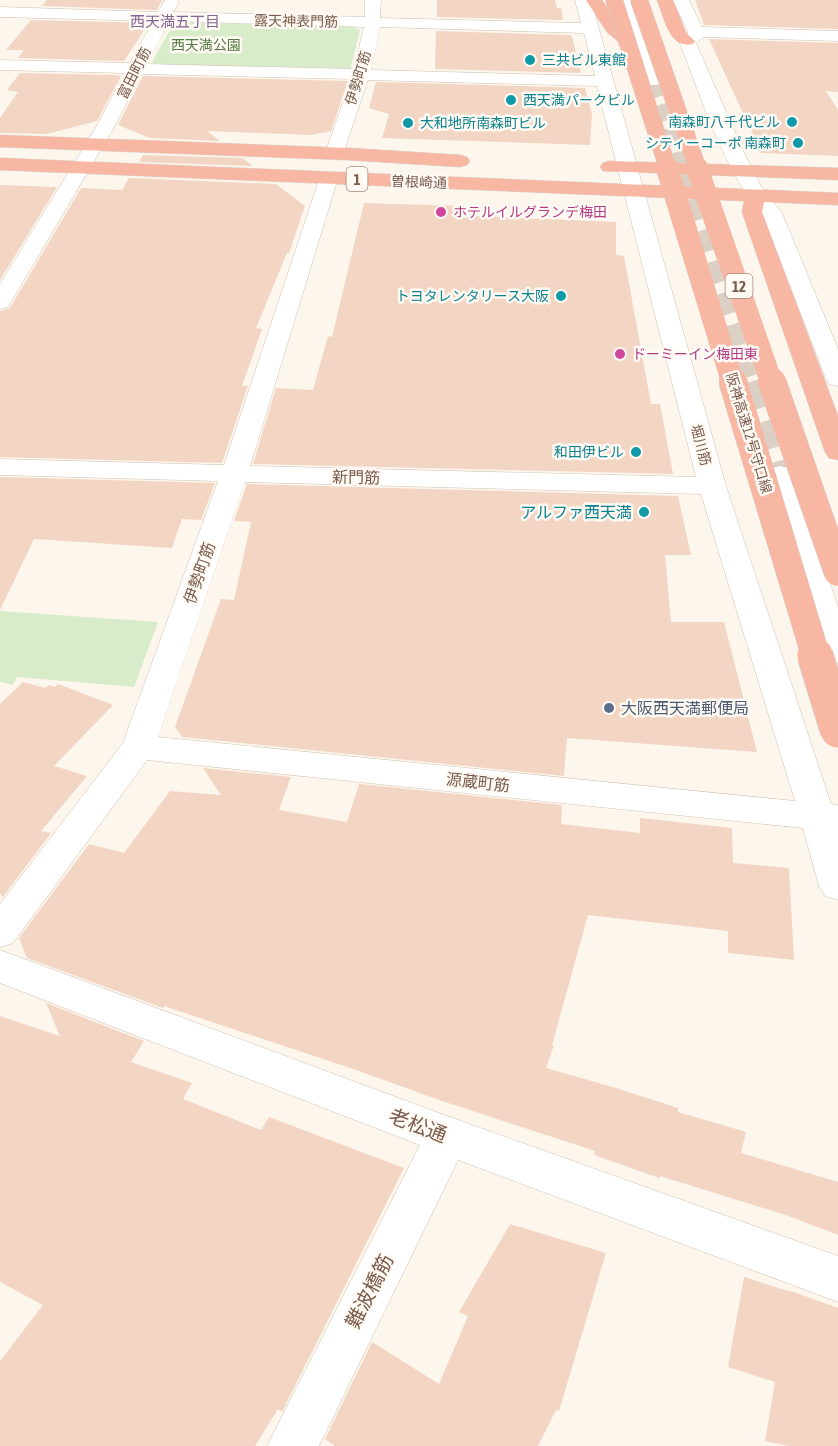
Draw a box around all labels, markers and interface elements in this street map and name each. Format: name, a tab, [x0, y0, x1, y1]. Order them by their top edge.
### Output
street label: 露天神表門筋	[254, 12, 338, 30]
district label: 西天満五丁目	[130, 13, 220, 30]
park label: 西天満公園	[171, 37, 241, 53]
street label: 富田町筋	[114, 44, 154, 102]
street label: 伊勢町筋	[342, 49, 374, 107]
place label: 三共ビル東館	[542, 52, 626, 68]
marker: 三共ビル東館	[523, 53, 537, 67]
place label: 西天満パークビル	[523, 92, 635, 108]
marker: 西天満パークビル	[504, 93, 518, 107]
place label: 南森町八千代ビル	[668, 114, 780, 130]
place label: 大和地所南森町ビル	[420, 115, 546, 131]
marker: 南森町八千代ビル	[785, 115, 799, 129]
marker: 大和地所南森町ビル	[401, 116, 415, 130]
place label: シティーコーポ 南森町	[645, 135, 786, 151]
marker: シティーコーポ 南森町	[791, 136, 805, 150]
road number: 1	[346, 167, 368, 191]
street label: 曽根崎通	[391, 173, 447, 191]
place label: ホテルイルグランデ梅田	[453, 204, 607, 220]
marker: ホテルイルグランデ梅田	[434, 205, 448, 219]
road number: 12	[726, 274, 752, 298]
place label: トヨタレンタリース大阪	[396, 288, 549, 304]
marker: トヨタレンタリース大阪	[554, 289, 568, 303]
place label: ドーミーイン梅田東	[632, 346, 758, 362]
marker: ドーミーイン梅田東	[613, 347, 627, 361]
street label: 阪神高速12号守口線	[723, 371, 775, 495]
street label: 堀川筋	[688, 423, 714, 467]
place label: 和田伊ビル	[554, 444, 624, 460]
marker: 和田伊ビル	[629, 445, 643, 459]
street label: 新門筋	[332, 468, 380, 486]
place label: アルファ西天満	[520, 503, 632, 521]
marker: アルファ西天満	[637, 505, 651, 519]
street label: 伊勢町筋	[180, 540, 218, 606]
place label: 大阪西天満郵便局	[621, 699, 749, 717]
marker: 大阪西天満郵便局	[602, 701, 616, 715]
street label: 源蔵町筋	[445, 770, 511, 794]
street label: 老松通	[386, 1104, 450, 1146]
street label: 難波橋筋	[341, 1250, 397, 1332]

